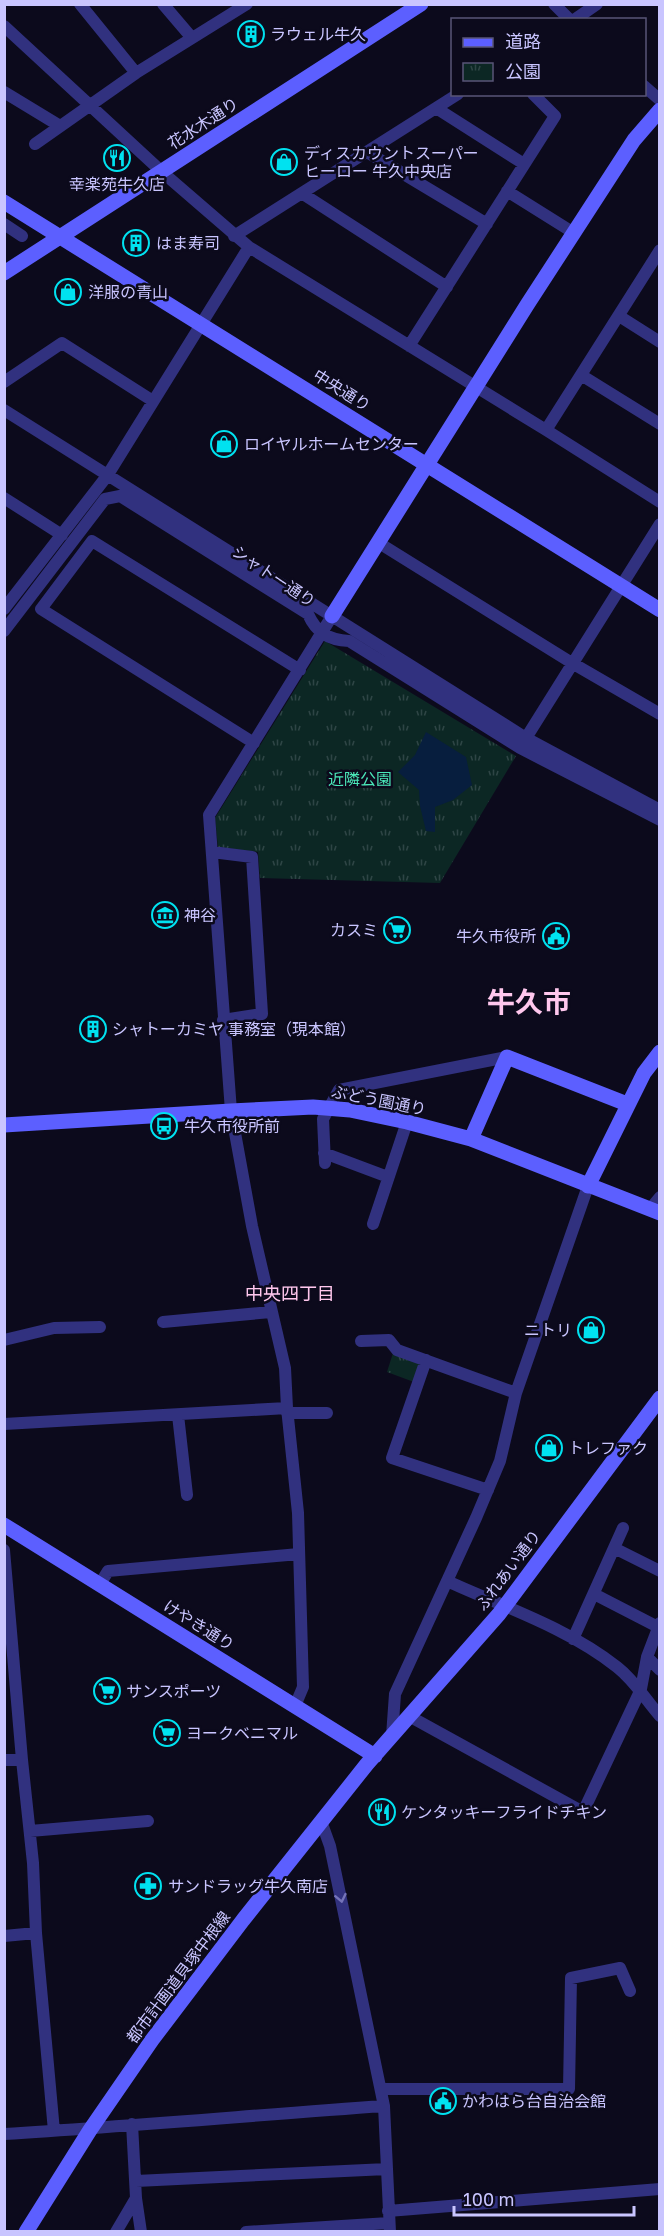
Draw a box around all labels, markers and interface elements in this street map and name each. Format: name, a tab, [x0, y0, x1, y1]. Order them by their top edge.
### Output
legend	[451, 18, 646, 96]
building icon: ラウェル牛久	[236, 19, 266, 49]
place label: ラウェル牛久	[270, 24, 366, 44]
text: 道路	[505, 30, 541, 52]
text: 公園	[505, 60, 541, 82]
street label: 花水木通り	[164, 93, 242, 153]
restaurant icon: 幸楽苑牛久店	[102, 143, 132, 173]
place label: ディスカウントスーパー ヒーロー 牛久中央店	[304, 143, 479, 181]
shop icon: ディスカウントスーパー ヒーロー 牛久中央店	[269, 147, 299, 177]
place label: 幸楽苑牛久店	[69, 174, 165, 194]
building icon: はま寿司	[121, 228, 151, 258]
place label: はま寿司	[156, 233, 220, 253]
shop icon: 洋服の青山	[53, 277, 83, 307]
place label: 洋服の青山	[88, 282, 168, 302]
street label: 中央通り	[310, 365, 374, 415]
shop icon: ロイヤルホームセンター	[209, 429, 239, 459]
place label: ロイヤルホームセンター	[244, 434, 419, 454]
street label: シャトー通り	[229, 541, 319, 611]
park label: 近隣公園	[328, 769, 392, 789]
museum icon: 神谷	[150, 900, 180, 930]
place label: 神谷	[184, 905, 216, 925]
supermarket icon: カスミ	[382, 915, 412, 945]
place label: カスミ	[330, 920, 378, 940]
public building icon: 牛久市役所	[541, 921, 571, 951]
place label: 牛久市役所	[456, 926, 536, 946]
district label: 牛久市	[487, 985, 571, 1018]
building icon: シャトーカミヤ 事務室（現本館）	[78, 1014, 108, 1044]
place label: シャトーカミヤ 事務室（現本館）	[112, 1019, 356, 1039]
street label: ぶどう園通り	[330, 1081, 428, 1119]
bus stop icon: 牛久市役所前	[149, 1111, 179, 1141]
place label: 牛久市役所前	[184, 1116, 280, 1136]
district label: 中央四丁目	[245, 1282, 335, 1304]
shop icon: ニトリ	[576, 1315, 606, 1345]
place label: ニトリ	[524, 1320, 572, 1340]
shop icon: トレファク	[534, 1433, 564, 1463]
place label: トレファク	[568, 1438, 648, 1458]
street label: ふれあい通り	[471, 1526, 545, 1614]
street label: けやき通り	[160, 1595, 238, 1655]
supermarket icon: サンスポーツ	[92, 1676, 122, 1706]
place label: サンスポーツ	[126, 1681, 221, 1701]
supermarket icon: ヨークベニマル	[152, 1718, 182, 1748]
place label: ヨークベニマル	[186, 1723, 298, 1743]
restaurant icon: ケンタッキーフライドチキン	[367, 1797, 397, 1827]
place label: ケンタッキーフライドチキン	[401, 1802, 607, 1822]
pharmacy icon: サンドラッグ牛久南店	[133, 1871, 163, 1901]
place label: サンドラッグ牛久南店	[168, 1876, 328, 1896]
one-way arrow	[333, 1892, 346, 1902]
street label: 都市計画道貝塚中根線	[122, 1907, 234, 2047]
public building icon: かわはら台自治会館	[428, 2086, 458, 2116]
place label: かわはら台自治会館	[462, 2091, 606, 2111]
scale bar	[454, 2179, 634, 2217]
text: 100 m	[463, 2188, 514, 2210]

